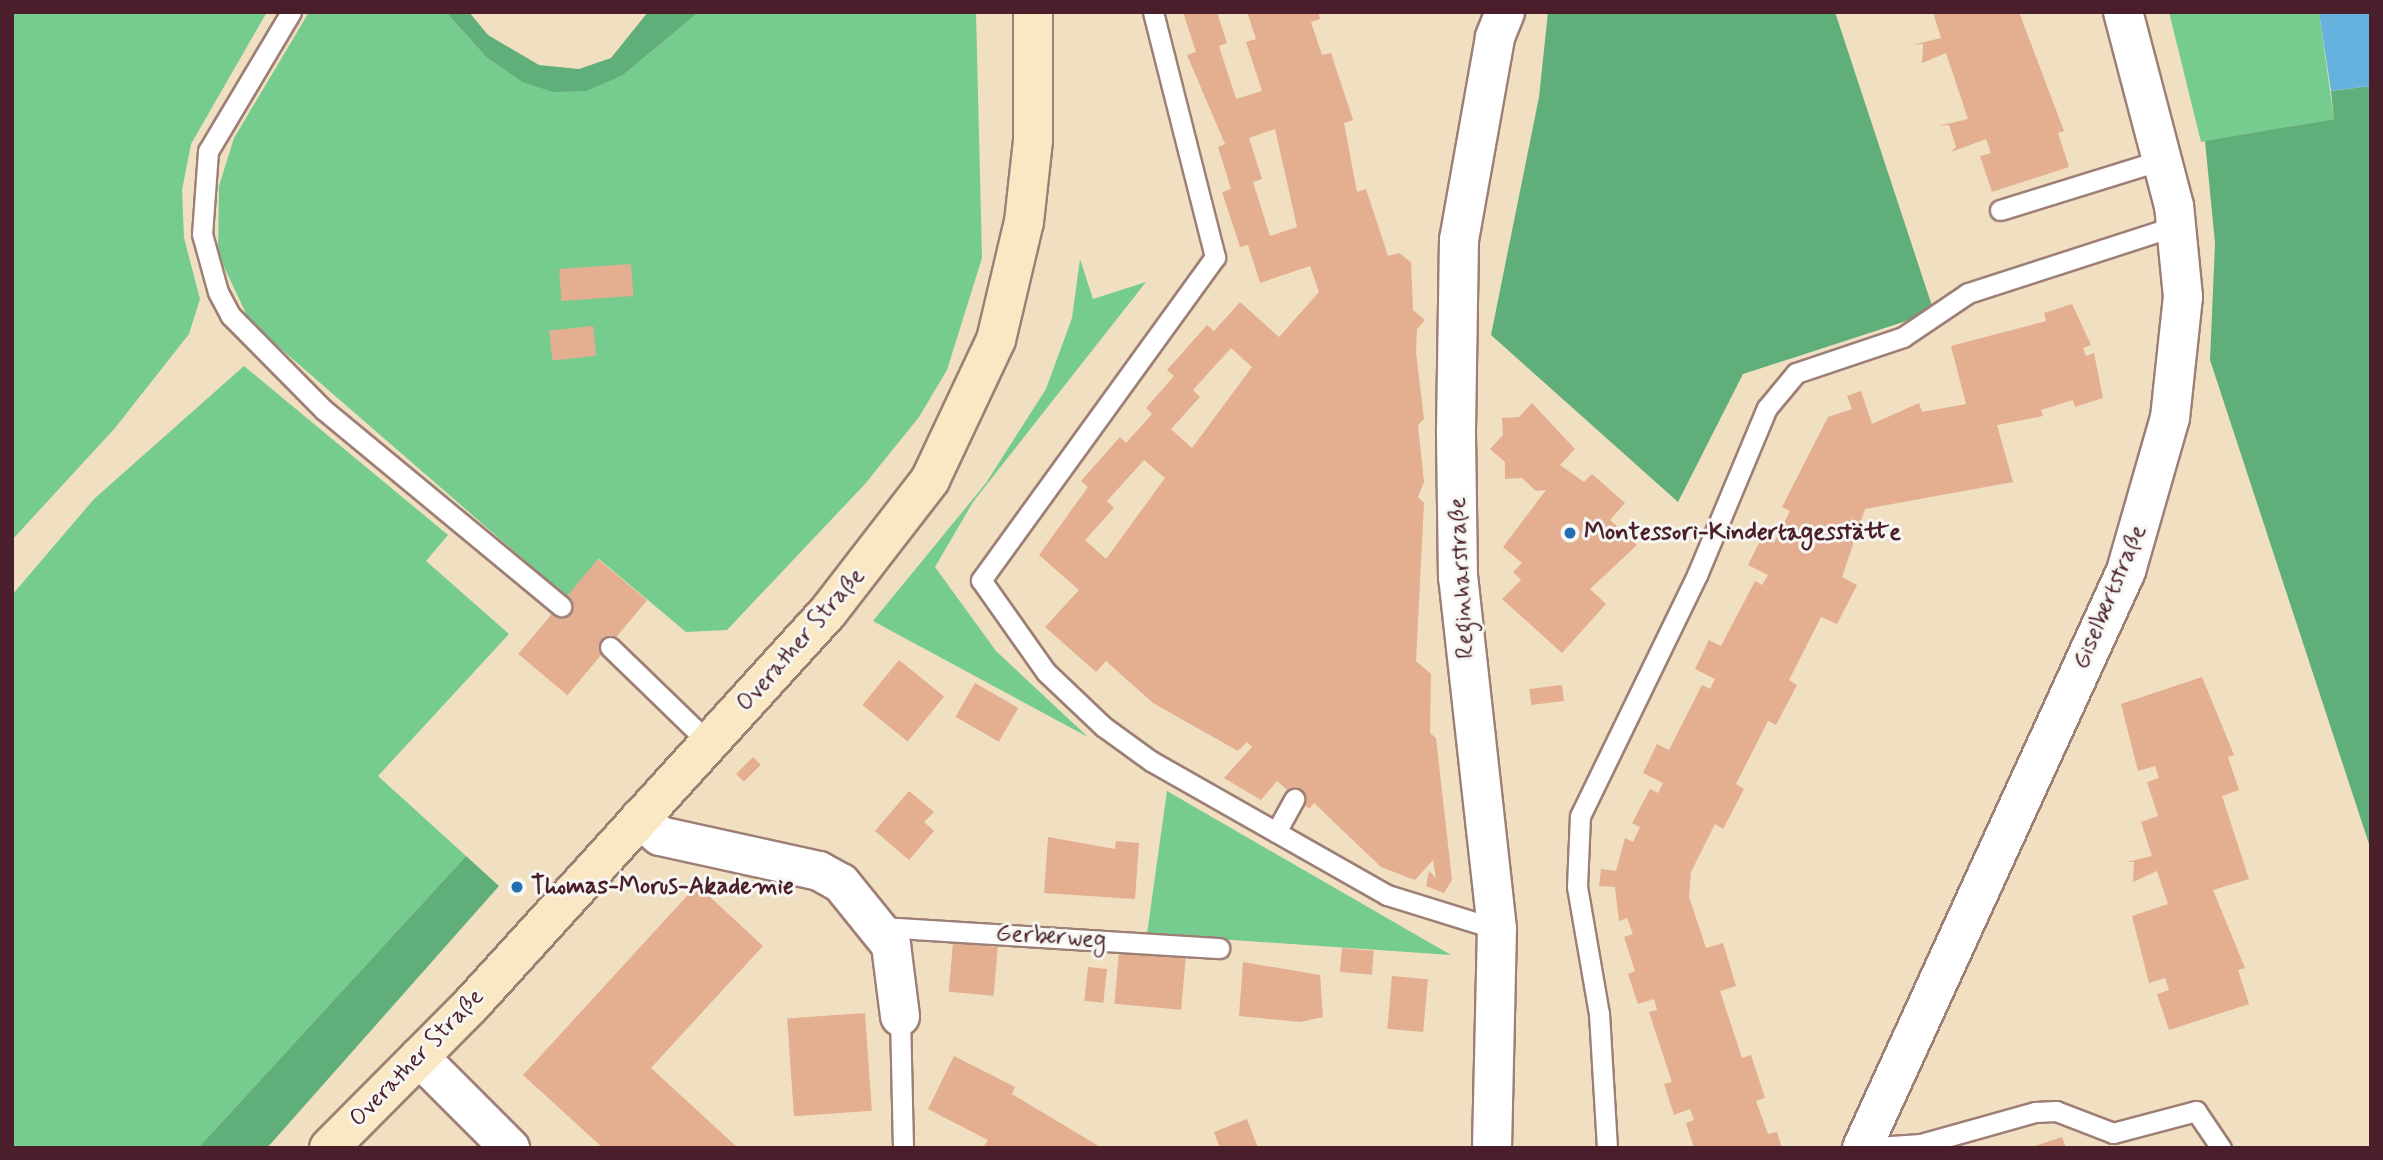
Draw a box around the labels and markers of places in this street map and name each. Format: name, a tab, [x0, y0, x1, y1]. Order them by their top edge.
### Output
place label: Montessori-Kindertagesstätte	[1584, 519, 1901, 547]
marker: Montessori-Kindertagesstätte	[1562, 525, 1578, 541]
place label: Thomas-Morus-Akademie	[531, 873, 794, 901]
marker: Thomas-Morus-Akademie	[509, 879, 525, 895]

